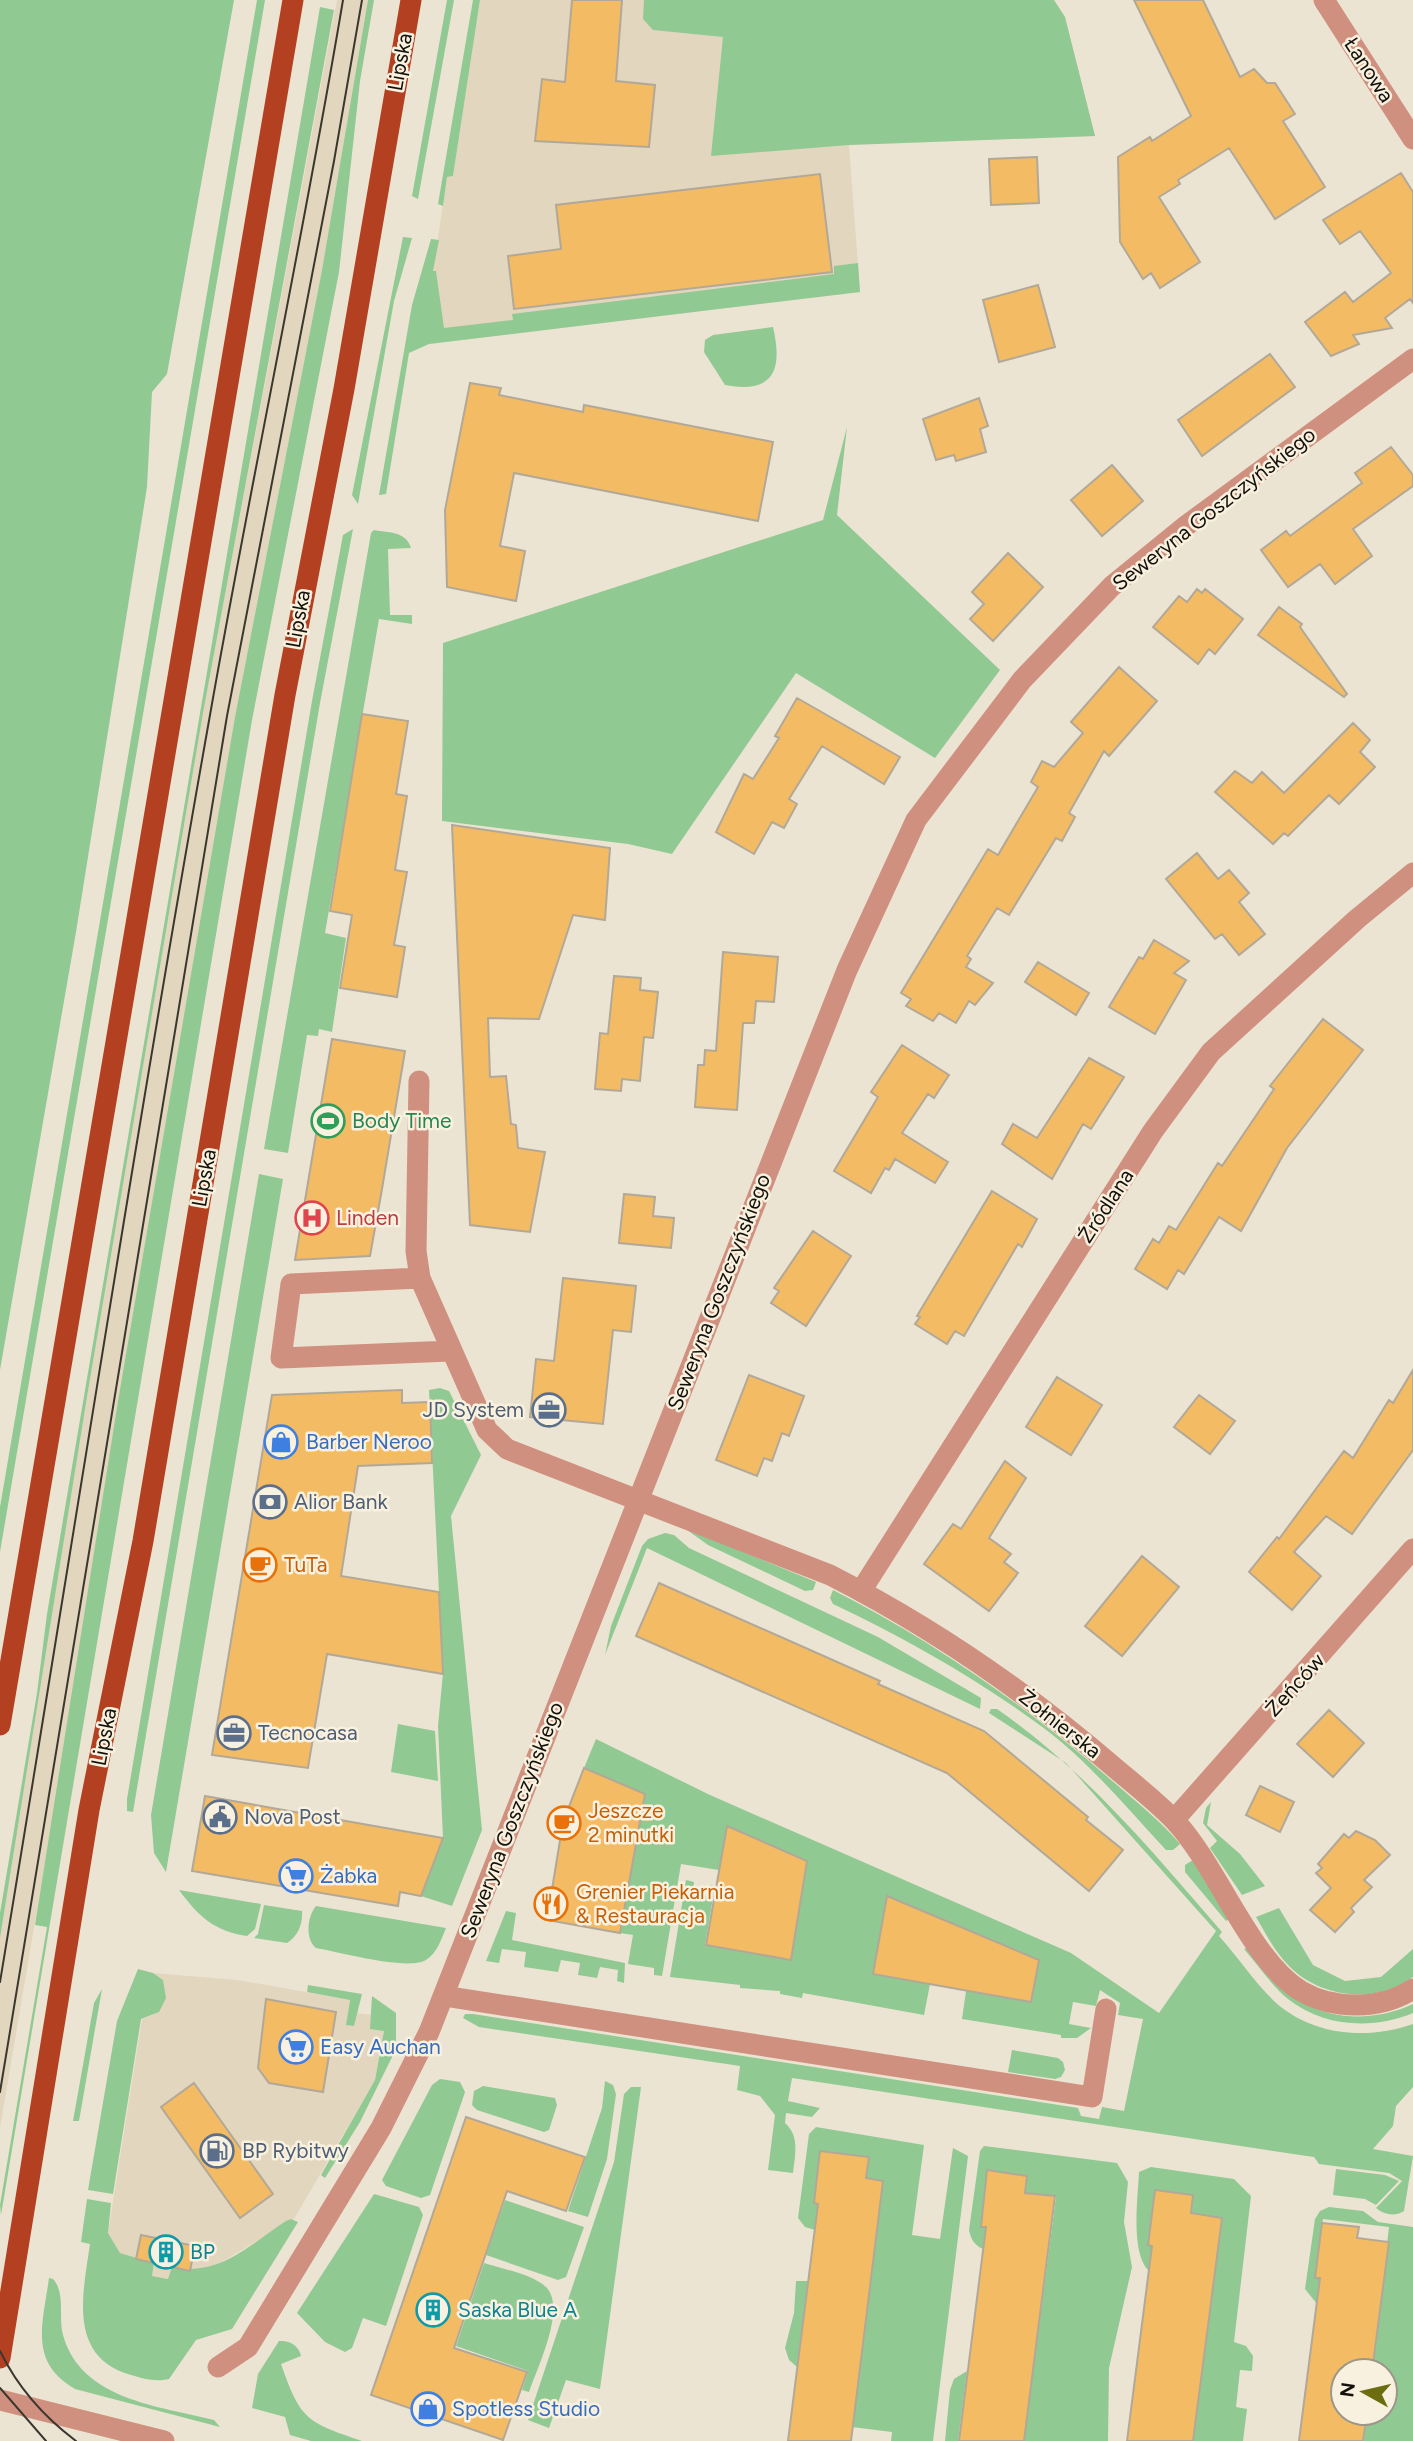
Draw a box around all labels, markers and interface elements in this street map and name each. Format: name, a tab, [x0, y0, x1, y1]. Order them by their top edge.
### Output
street label: Lipska	[382, 31, 417, 93]
street label: Łanowa	[1339, 33, 1400, 107]
street label: Seweryna Goszczyńskiego	[1107, 421, 1320, 596]
street label: Lipska	[280, 588, 315, 650]
sports icon: Body Time	[309, 1102, 347, 1140]
place label: Body Time	[352, 1108, 451, 1133]
street label: Lipska	[186, 1147, 221, 1209]
street label: Źródlana	[1073, 1164, 1139, 1247]
street label: Seweryna Goszczyńskiego	[662, 1170, 775, 1413]
hospital icon: Linden	[293, 1199, 331, 1237]
place label: Linden	[336, 1205, 399, 1230]
office icon: JD System	[530, 1391, 568, 1429]
place label: JD System	[423, 1397, 524, 1422]
shop icon: Barber Neroo	[262, 1423, 300, 1461]
place label: Barber Neroo	[306, 1429, 432, 1454]
bank icon: Alior Bank	[251, 1483, 289, 1521]
place label: Alior Bank	[294, 1489, 388, 1514]
cafe icon: TuTa	[241, 1546, 279, 1584]
place label: TuTa	[284, 1552, 327, 1577]
street label: Żeńców	[1260, 1648, 1330, 1721]
street label: Żołnierska	[1014, 1684, 1106, 1763]
street label: Seweryna Goszczyńskiego	[455, 1698, 568, 1941]
street label: Lipska	[86, 1706, 121, 1768]
office icon: Tecnocasa	[215, 1714, 253, 1752]
place label: Tecnocasa	[258, 1720, 358, 1745]
public building icon: Nova Post	[201, 1798, 239, 1836]
place label: Jeszcze 2 minutki	[588, 1798, 674, 1847]
place label: Nova Post	[244, 1804, 341, 1829]
cafe icon: Jeszcze 2 minutki	[545, 1804, 583, 1842]
supermarket icon: Żabka	[277, 1857, 315, 1895]
place label: Żabka	[320, 1863, 377, 1888]
place label: Grenier Piekarnia & Restauracja	[576, 1879, 734, 1928]
restaurant icon: Grenier Piekarnia & Restauracja	[532, 1885, 570, 1923]
supermarket icon: Easy Auchan	[277, 2028, 315, 2066]
place label: Easy Auchan	[320, 2034, 441, 2059]
fuel station icon: BP Rybitwy	[198, 2132, 236, 2170]
place label: BP Rybitwy	[242, 2138, 349, 2163]
building icon: BP	[147, 2233, 185, 2271]
place label: BP	[190, 2239, 215, 2264]
building icon: Saska Blue A	[414, 2291, 452, 2329]
place label: Saska Blue A	[458, 2297, 577, 2322]
north arrow	[1329, 2357, 1399, 2427]
text: N	[1335, 2381, 1360, 2399]
shop icon: Spotless Studio	[409, 2390, 447, 2428]
place label: Spotless Studio	[452, 2396, 600, 2421]

